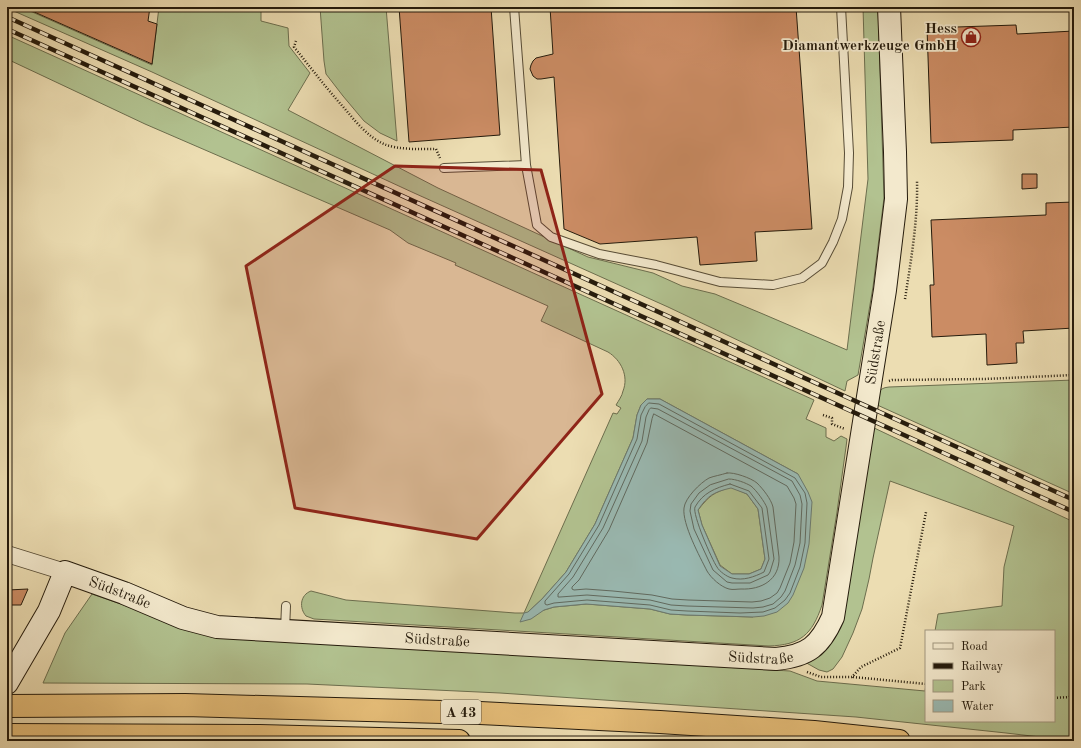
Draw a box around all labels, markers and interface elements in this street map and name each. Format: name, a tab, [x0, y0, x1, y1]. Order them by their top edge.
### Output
place label: Hess Diamantwerkzeuge GmbH	[782, 22, 957, 54]
shop icon: Hess Diamantwerkzeuge GmbH	[960, 26, 982, 48]
street label: Südstraße	[864, 319, 889, 386]
street label: Südstraße	[86, 575, 153, 612]
legend	[925, 630, 1055, 722]
street label: Südstraße	[404, 632, 470, 650]
text: Road	[961, 641, 988, 653]
street label: Südstraße	[728, 650, 795, 668]
text: Railway	[961, 661, 1004, 673]
text: Park	[961, 681, 986, 693]
road number: A 43	[441, 700, 481, 724]
text: Water	[961, 701, 994, 713]

